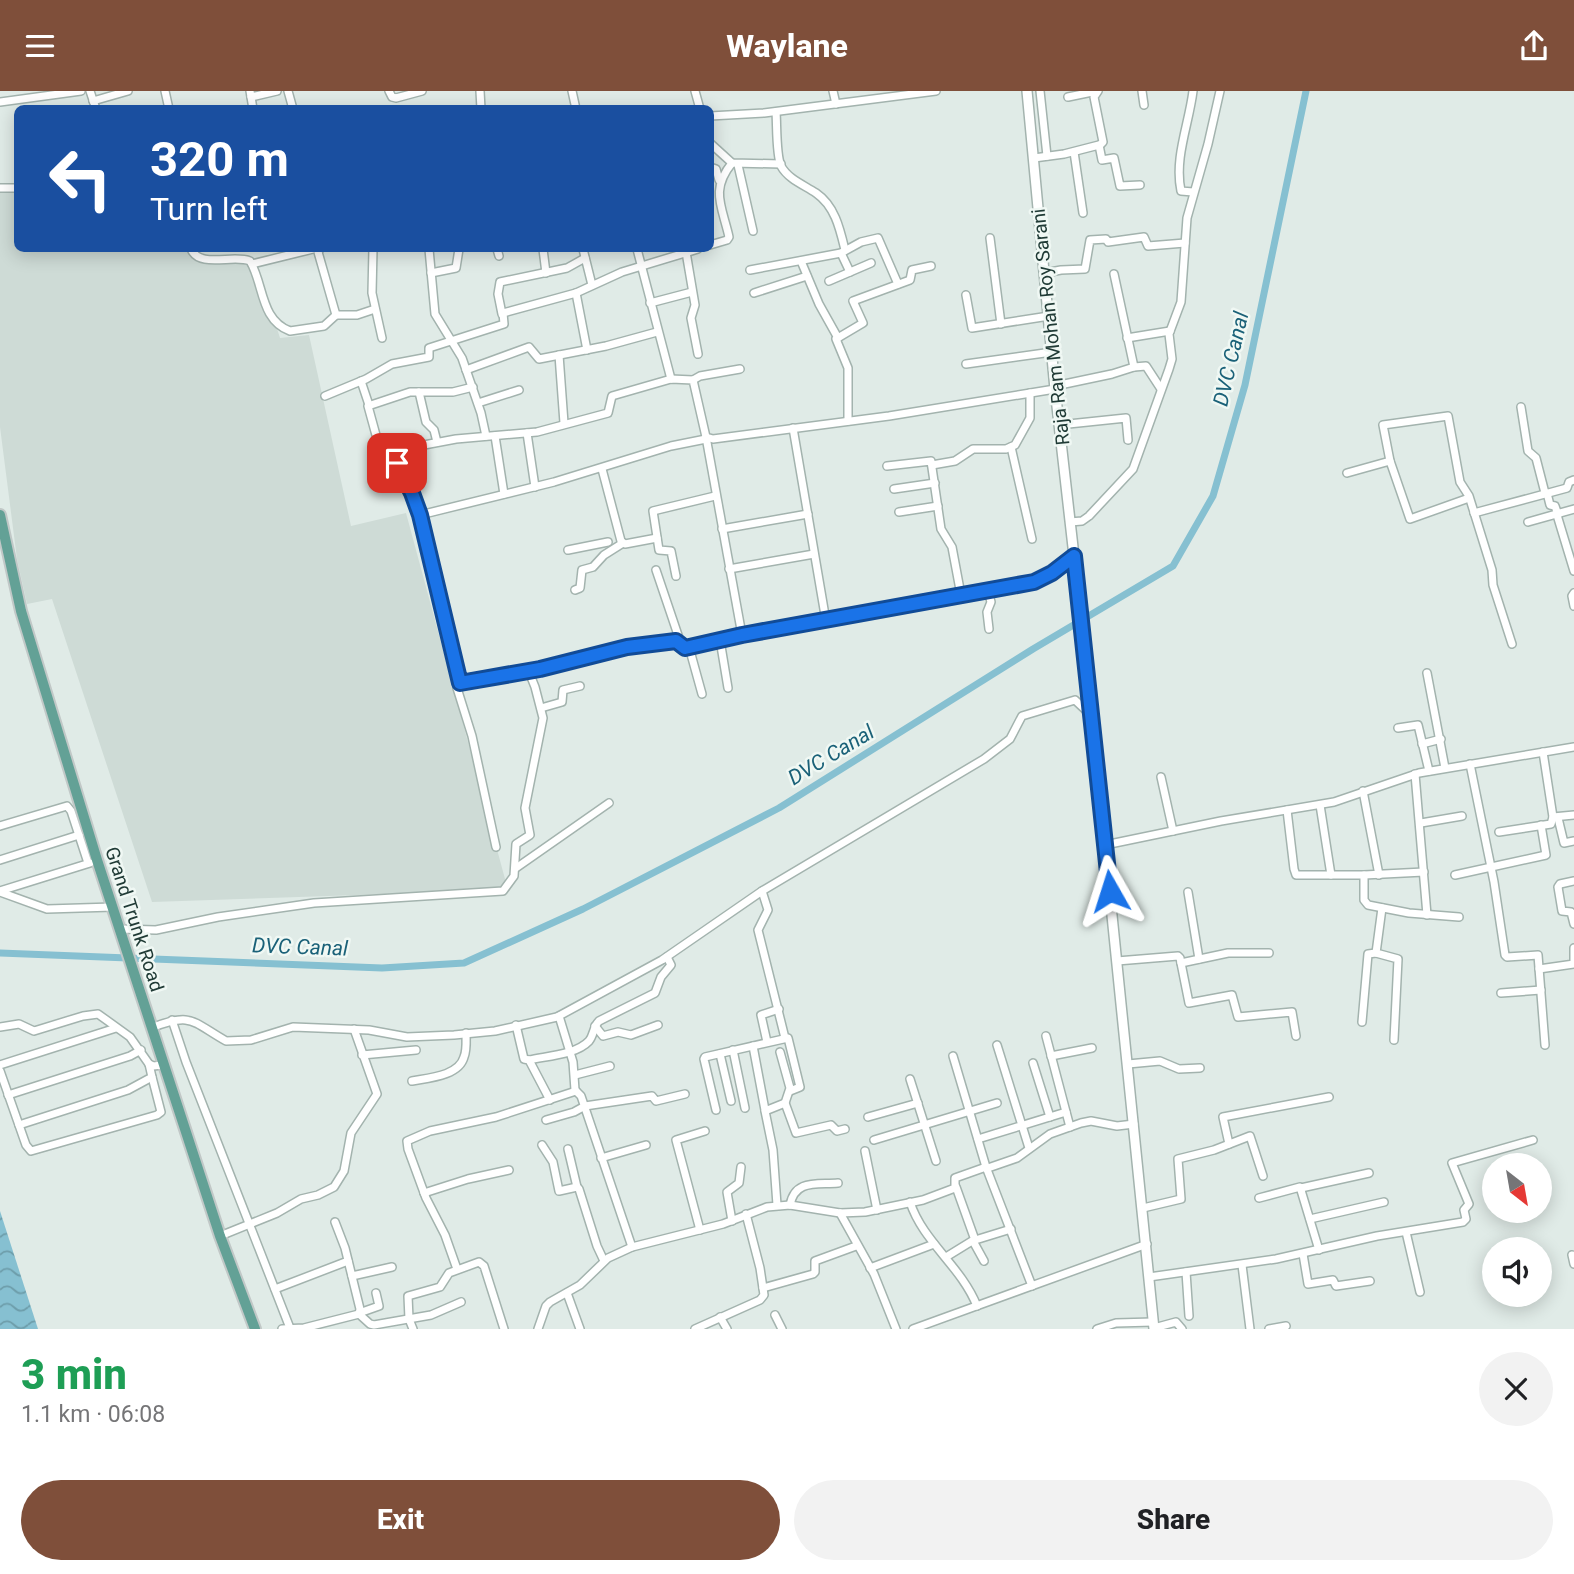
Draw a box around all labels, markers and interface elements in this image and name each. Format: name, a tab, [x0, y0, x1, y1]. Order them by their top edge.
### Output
icon: menu	[21, 27, 59, 65]
text: Waylane	[726, 27, 848, 65]
icon: share	[1515, 27, 1553, 65]
text: 320 m	[150, 131, 289, 188]
icon: left	[35, 133, 126, 224]
text: Turn left	[150, 190, 268, 228]
street label: Raja Ram Mohan Roy Sarani	[1027, 208, 1074, 446]
water label: DVC Canal	[1209, 308, 1254, 408]
pin	[367, 433, 427, 493]
icon: arrive	[378, 444, 416, 482]
water label: DVC Canal	[784, 719, 879, 790]
street label: Grand Trunk Road	[100, 844, 169, 994]
position arrow	[1073, 854, 1147, 928]
water label: DVC Canal	[252, 933, 349, 961]
north arrow	[1482, 1153, 1552, 1223]
map controls	[1482, 1153, 1552, 1307]
button: sound	[1482, 1237, 1552, 1307]
text: 3 min	[21, 1350, 127, 1399]
button: close	[1479, 1352, 1553, 1426]
text: 1.1 km · 06:08	[21, 1401, 165, 1428]
button: Exit	[21, 1480, 780, 1560]
button: Share	[794, 1480, 1553, 1560]

